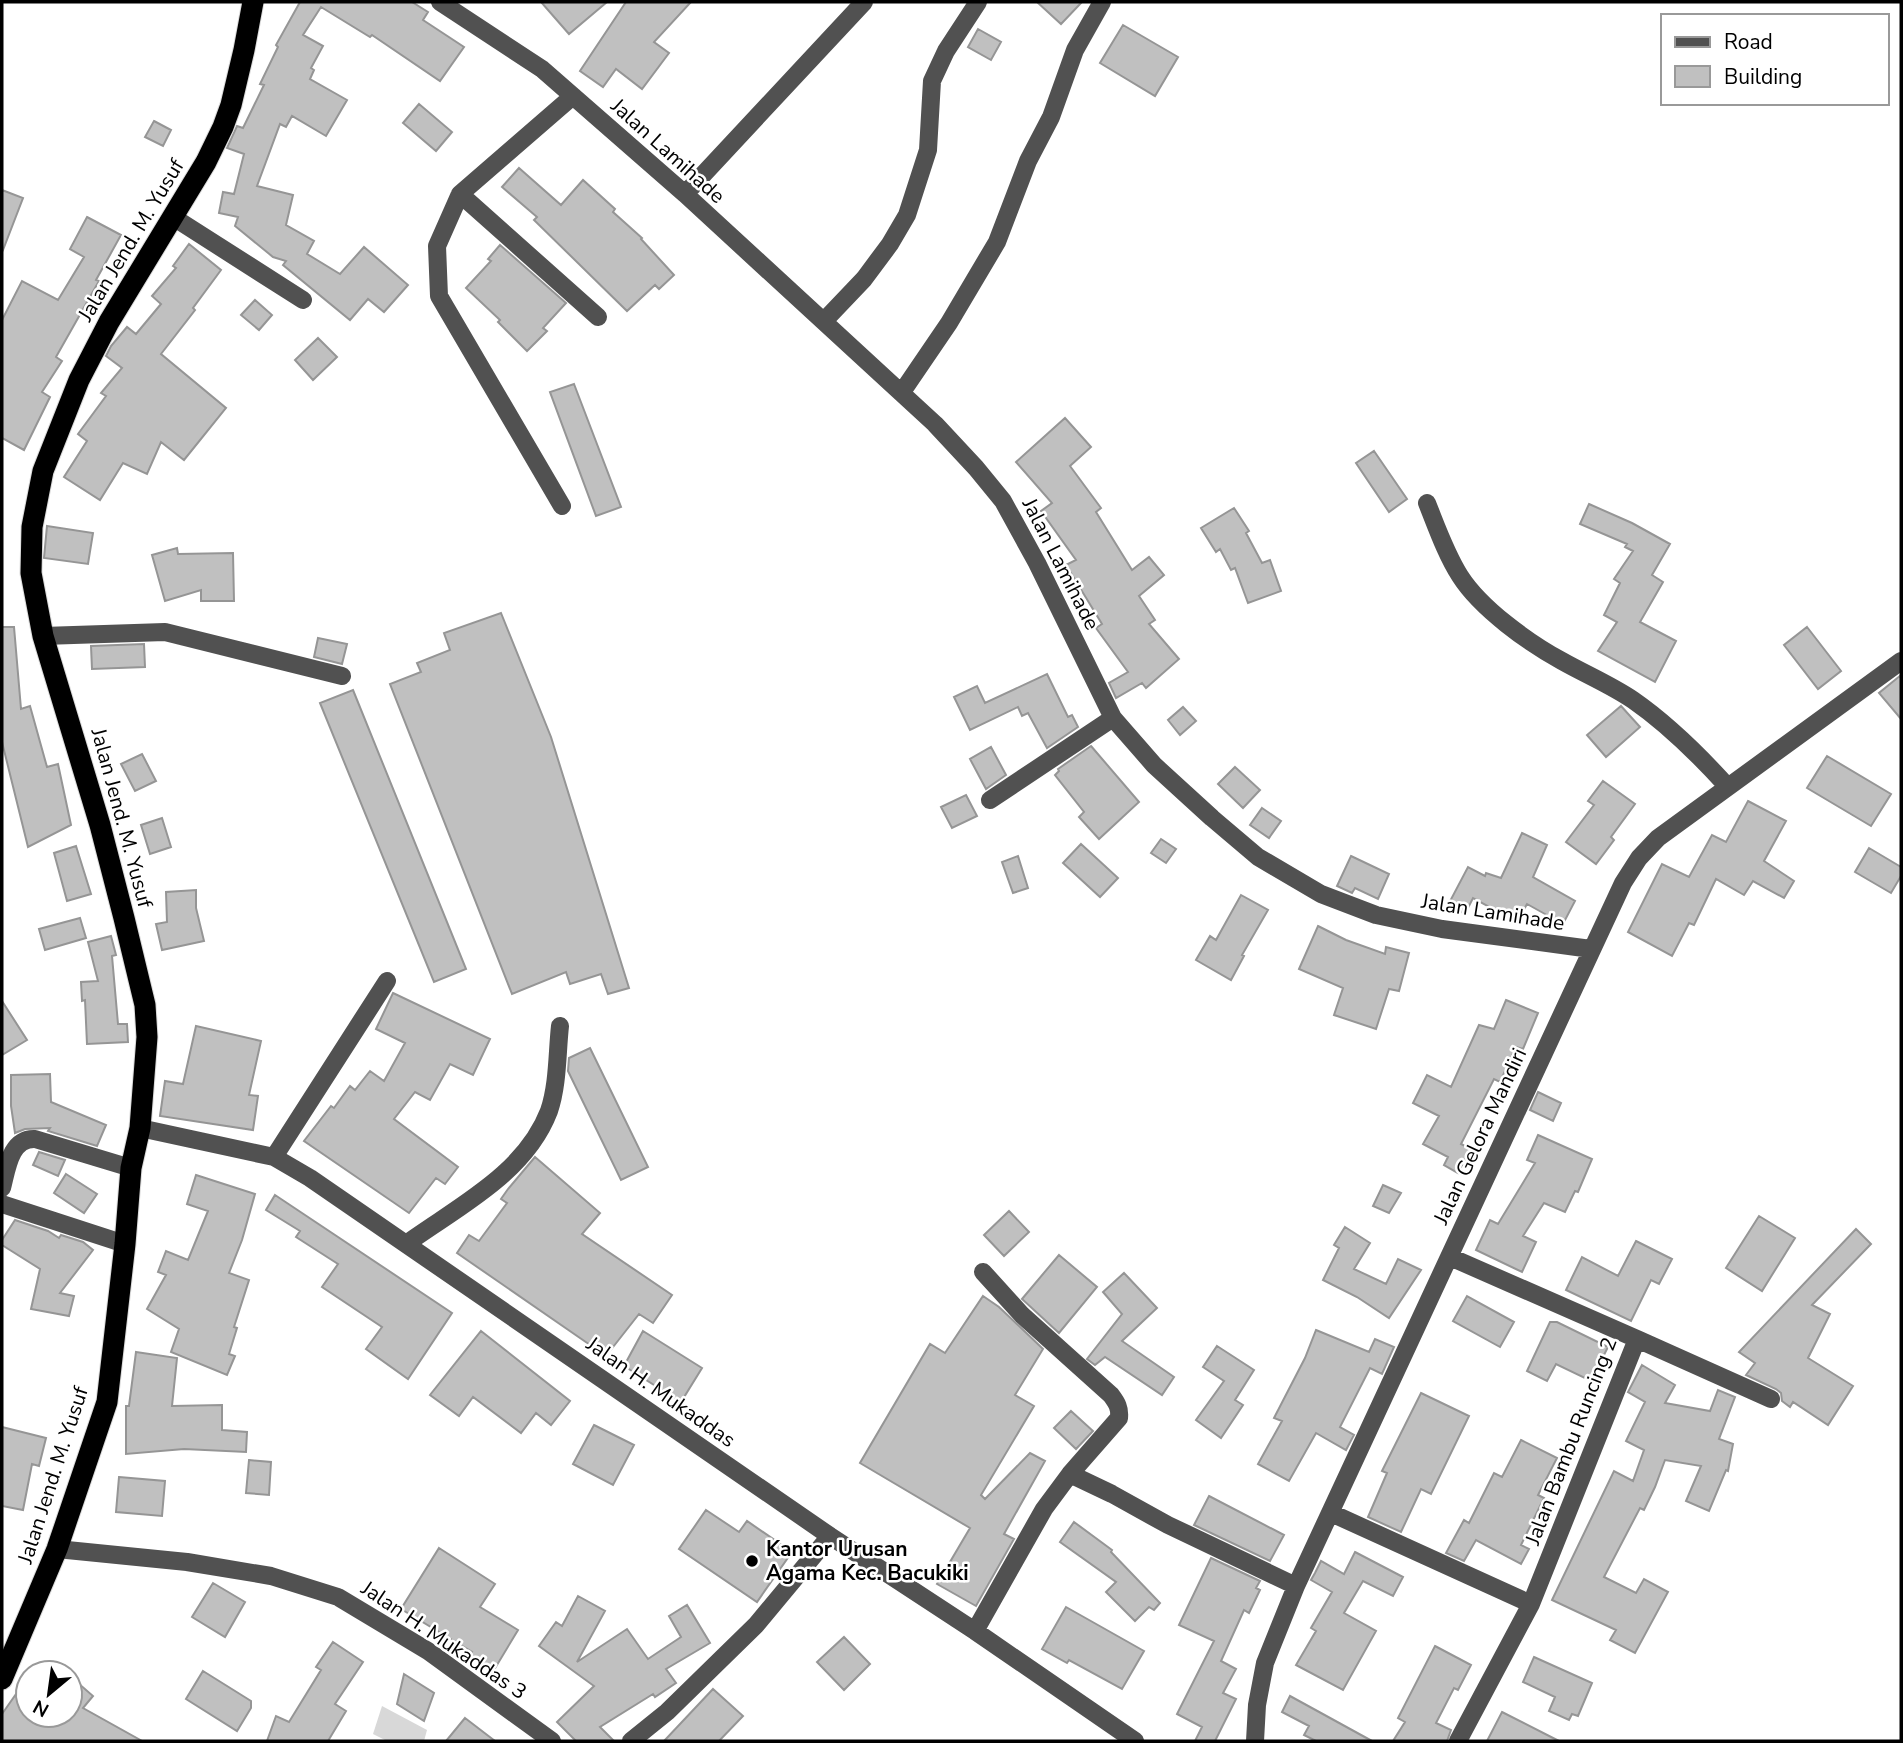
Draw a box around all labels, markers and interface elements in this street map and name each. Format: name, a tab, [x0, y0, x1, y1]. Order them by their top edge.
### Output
legend	[1661, 14, 1889, 105]
text: Road	[1724, 28, 1773, 56]
text: Building	[1724, 63, 1802, 91]
street label: Jalan Lamihade	[604, 92, 731, 210]
street label: Jalan Jend. M. Yusuf	[71, 153, 191, 327]
street label: Jalan Lamihade	[1015, 492, 1106, 635]
street label: Jalan Jend. M. Yusuf	[84, 724, 160, 912]
street label: Jalan Lamihade	[1418, 887, 1567, 937]
street label: Jalan Gelora Mandiri	[1426, 1043, 1533, 1230]
street label: Jalan H. Mukaddas	[580, 1330, 741, 1454]
street label: Jalan Bambu Runcing 2	[1518, 1333, 1623, 1550]
street label: Jalan Jend. M. Yusuf	[11, 1382, 95, 1568]
place label: Kantor Urusan Agama Kec. Bacukiki	[766, 1535, 969, 1587]
marker: Kantor Urusan Agama Kec. Bacukiki	[744, 1553, 760, 1569]
street label: Jalan H. Mukaddas 3	[355, 1574, 532, 1706]
north arrow	[14, 1659, 84, 1729]
text: N	[29, 1693, 54, 1723]

